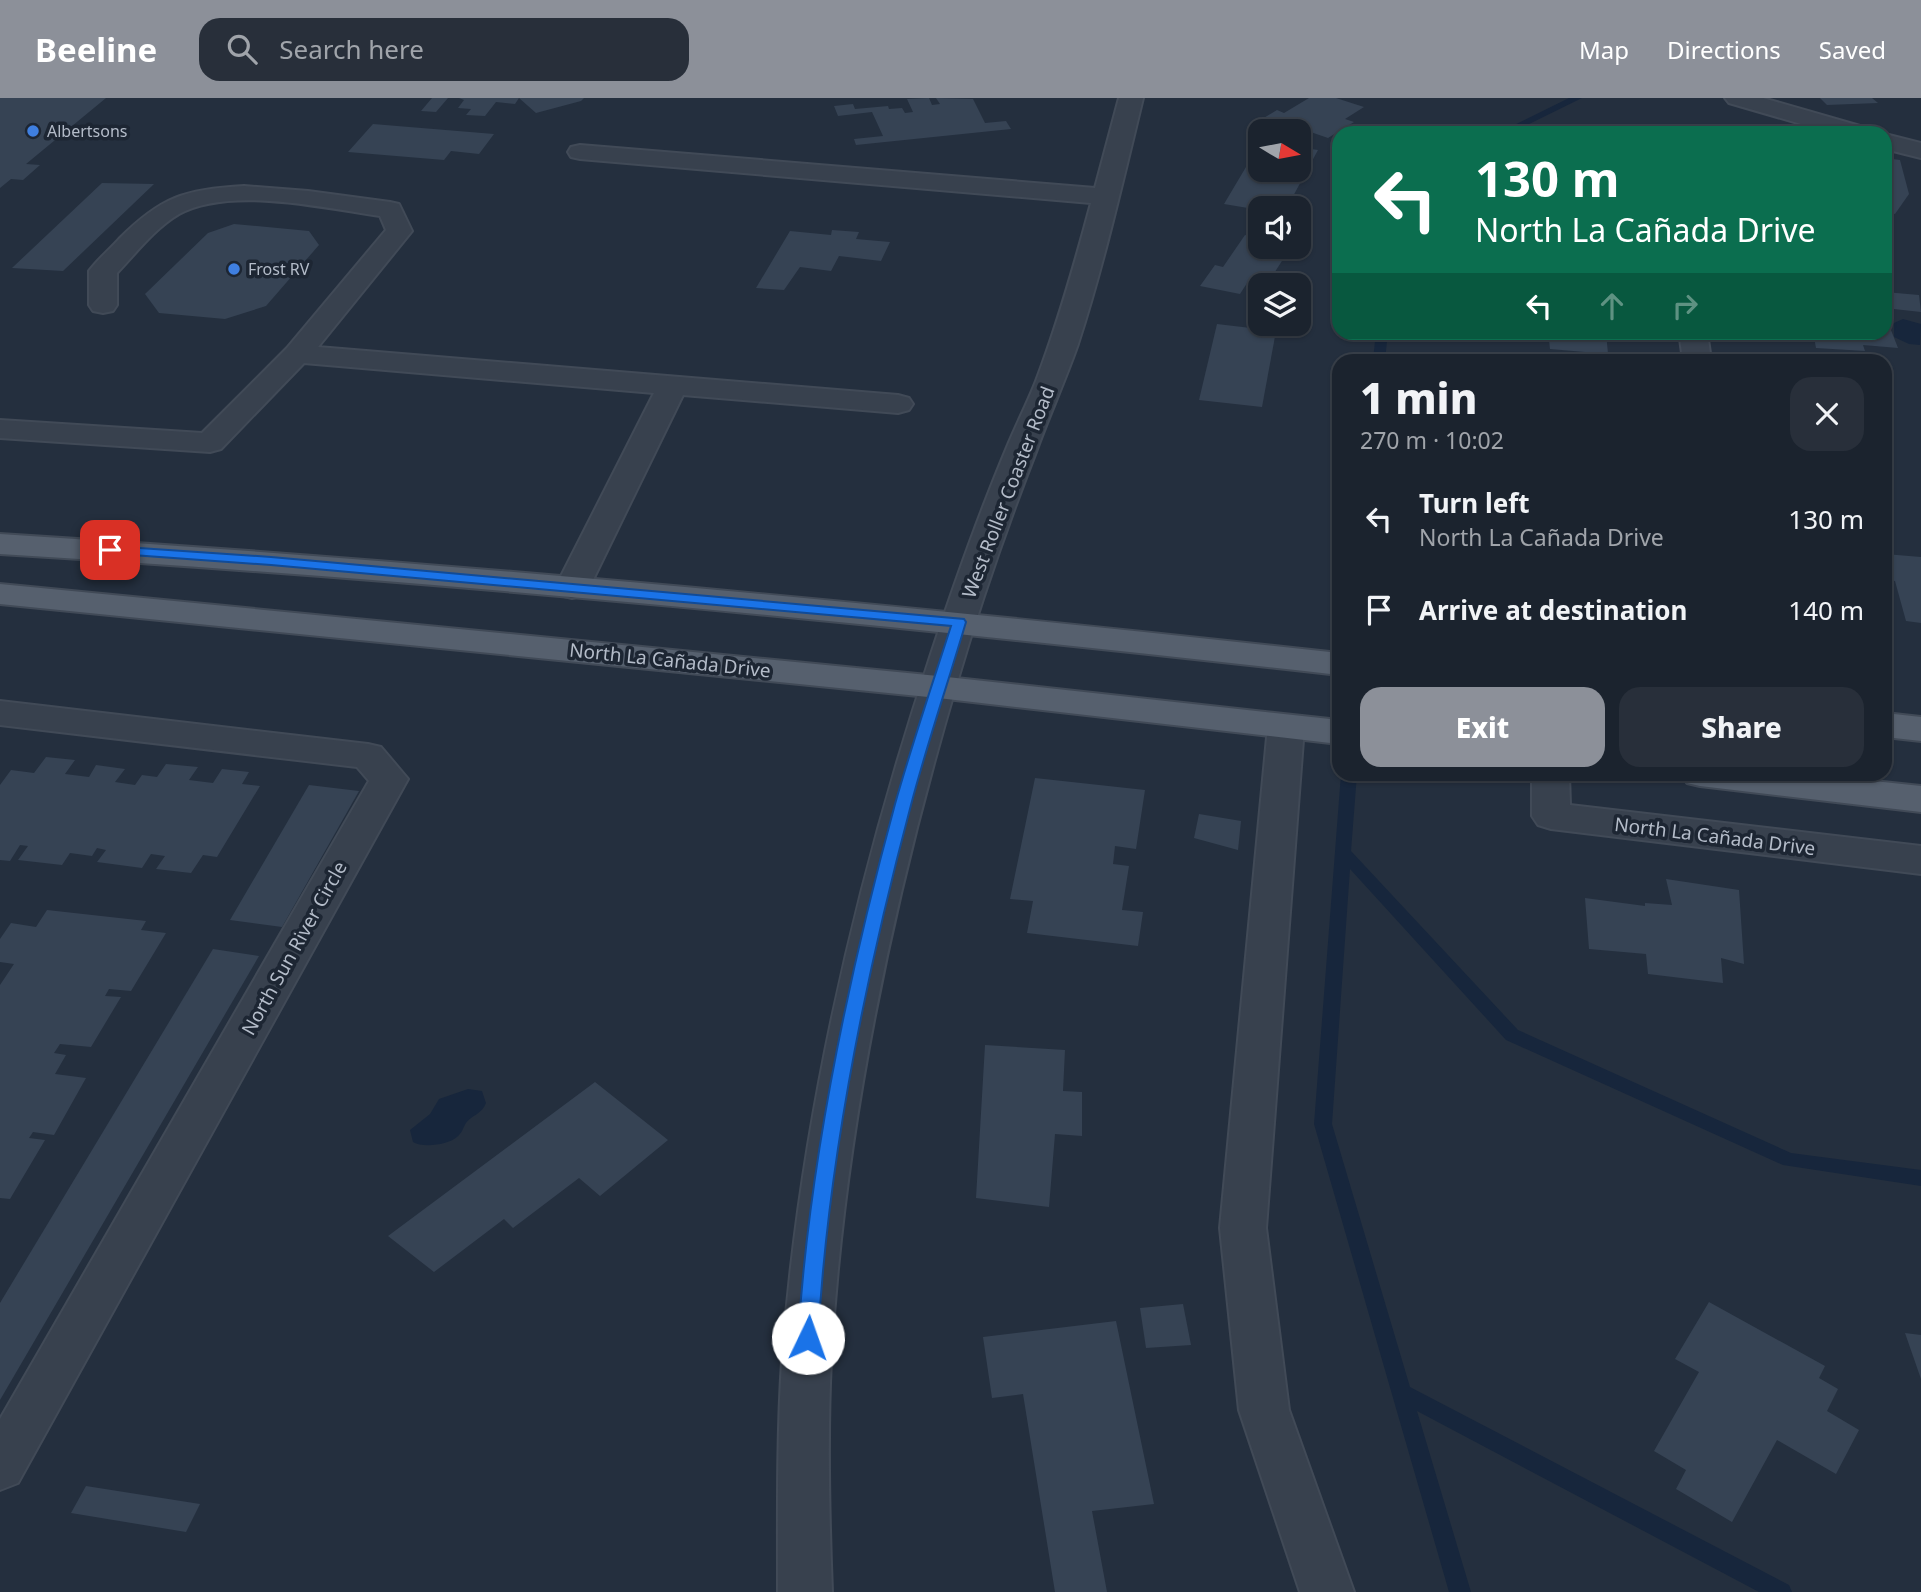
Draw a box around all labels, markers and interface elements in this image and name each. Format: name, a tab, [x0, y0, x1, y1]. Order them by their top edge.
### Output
search box	[199, 18, 689, 81]
text: Beeline	[35, 27, 157, 72]
icon: search	[223, 30, 261, 68]
text: Search here	[279, 31, 424, 67]
text: Map	[1579, 33, 1629, 66]
text: Directions	[1667, 33, 1781, 66]
text: Saved	[1819, 33, 1886, 66]
north arrow	[1248, 119, 1311, 182]
map controls	[1248, 119, 1311, 336]
place label: Albertsons	[47, 120, 128, 142]
marker: Albertsons	[25, 123, 41, 139]
text: 130 m	[1475, 145, 1620, 211]
icon: left	[1360, 154, 1451, 245]
button: sound	[1248, 196, 1311, 259]
text: North La Cañada Drive	[1475, 208, 1816, 251]
place label: Frost RV	[248, 258, 310, 280]
marker: Frost RV	[226, 261, 242, 277]
button: layers	[1248, 273, 1311, 336]
icon: left	[1520, 287, 1558, 325]
icon: ahead	[1593, 287, 1631, 325]
icon: right	[1666, 287, 1704, 325]
text: 1 min	[1360, 369, 1477, 426]
button: close	[1790, 377, 1864, 451]
street label: West Roller Coaster Road	[956, 382, 1060, 602]
text: 270 m · 10:02	[1360, 424, 1504, 456]
text: Turn left	[1419, 485, 1530, 521]
icon: left	[1360, 500, 1398, 538]
text: 130 m	[1788, 501, 1864, 537]
pin	[80, 520, 140, 580]
text: North La Cañada Drive	[1419, 521, 1664, 553]
icon: arrive	[91, 531, 129, 569]
icon: arrive	[1360, 591, 1398, 629]
text: Arrive at destination	[1419, 592, 1688, 628]
text: 140 m	[1788, 592, 1864, 628]
street label: North La Cañada Drive	[568, 637, 772, 683]
button: Exit	[1360, 687, 1605, 767]
button: Share	[1619, 687, 1864, 767]
street label: North La Cañada Drive	[1613, 811, 1817, 861]
street label: North Sun River Circle	[235, 856, 353, 1040]
position arrow	[771, 1301, 845, 1375]

